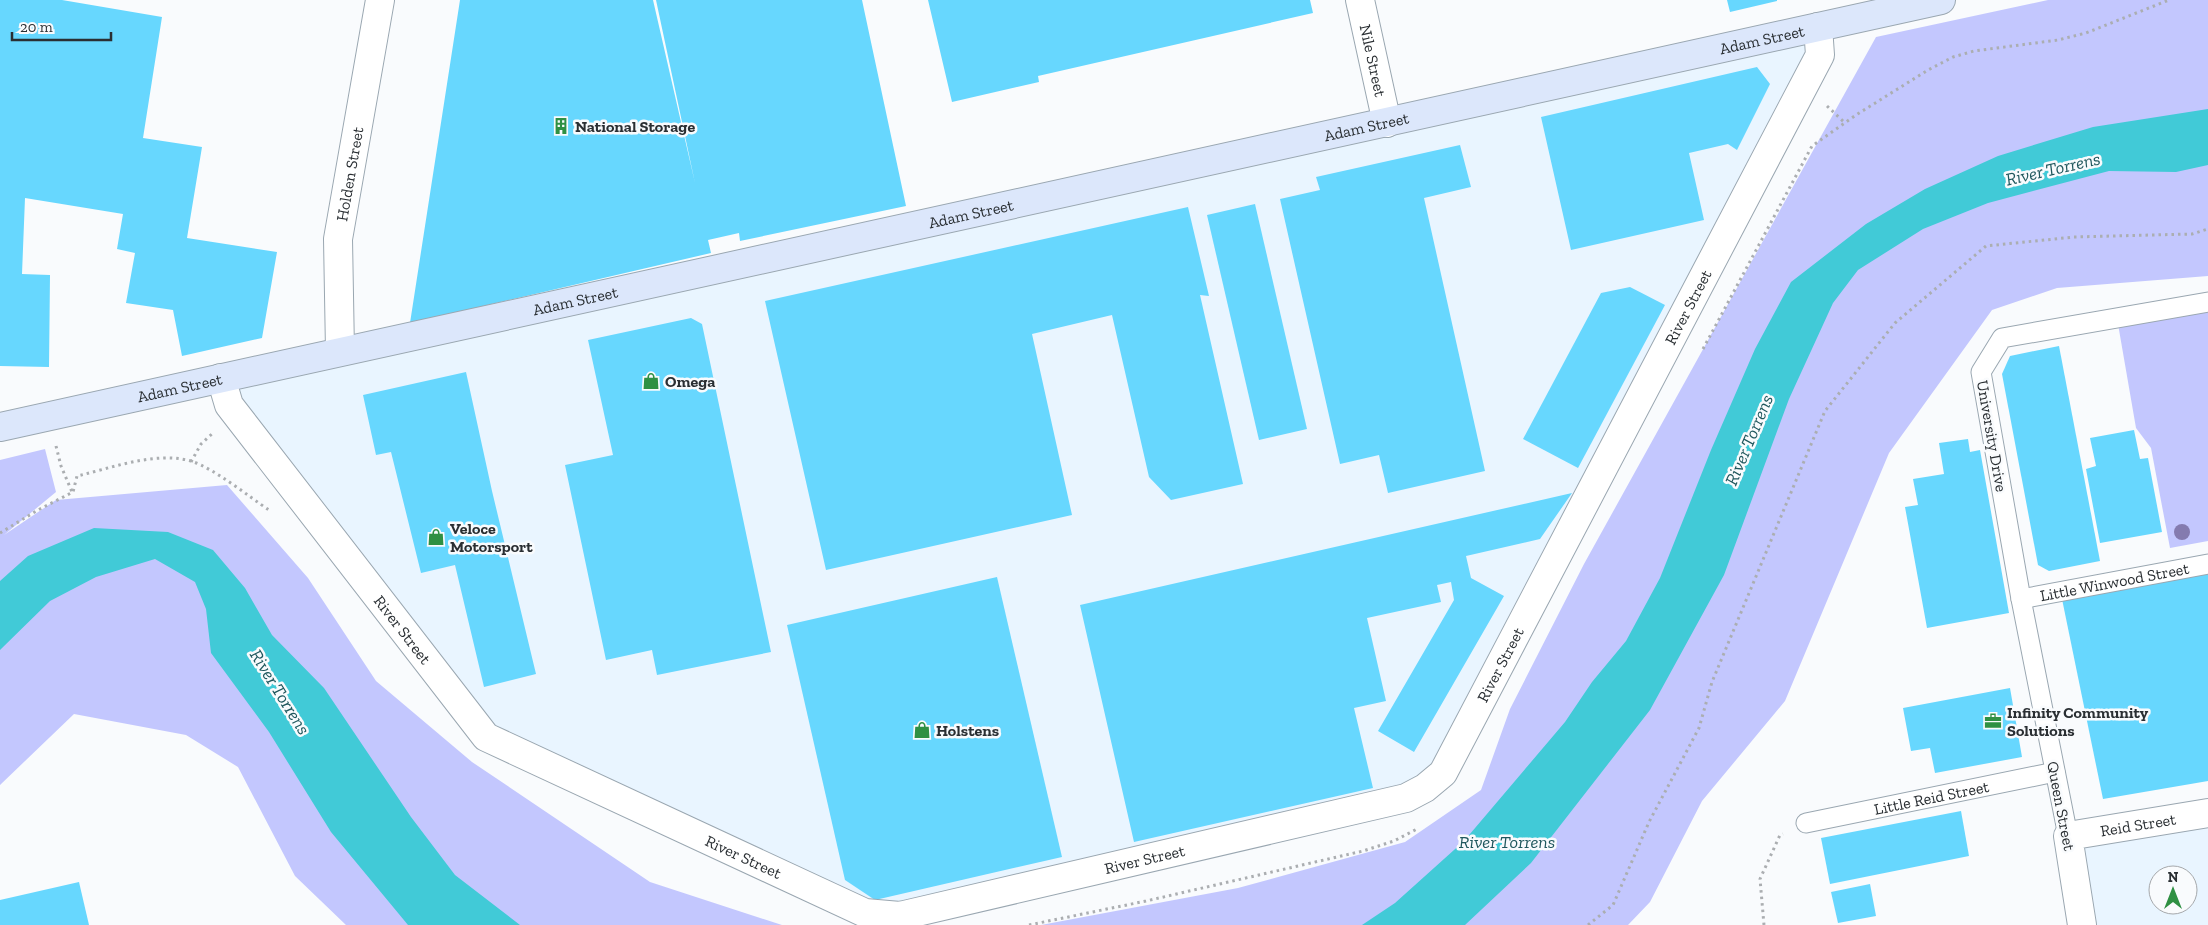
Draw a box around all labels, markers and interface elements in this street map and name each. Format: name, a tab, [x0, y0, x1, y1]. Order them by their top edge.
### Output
scale bar	[12, 10, 111, 42]
text: 20 m	[20, 18, 53, 36]
street label: Adam Street	[1718, 21, 1806, 58]
street label: Nile Street	[1356, 23, 1390, 99]
street label: Adam Street	[1322, 108, 1411, 145]
building icon: National Storage	[551, 116, 571, 136]
place label: National Storage	[575, 117, 695, 136]
street label: Holden Street	[332, 125, 367, 223]
water label: River Torrens	[2003, 147, 2103, 191]
street label: Adam Street	[927, 195, 1015, 232]
street label: River Street	[1660, 266, 1715, 348]
street label: Adam Street	[531, 282, 620, 319]
street label: Adam Street	[135, 369, 224, 406]
shop icon: Omega	[641, 371, 661, 391]
place label: Omega	[665, 372, 715, 391]
street label: University Drive	[1973, 379, 2011, 493]
water label: River Torrens	[1720, 391, 1778, 489]
place label: Veloce Motorsport	[450, 519, 533, 556]
shop icon: Veloce Motorsport	[426, 527, 446, 547]
street label: Little Winwood Street	[2038, 558, 2191, 605]
street label: River Street	[370, 591, 435, 668]
street label: River Street	[1473, 624, 1527, 705]
water label: River Torrens	[245, 645, 315, 739]
place label: Infinity Community Solutions	[2007, 703, 2149, 740]
office icon: Infinity Community Solutions	[1983, 711, 2003, 731]
shop icon: Holstens	[912, 720, 932, 740]
place label: Holstens	[936, 721, 999, 740]
street label: Queen Street	[2043, 760, 2079, 852]
street label: Little Reid Street	[1872, 776, 1991, 818]
street label: Reid Street	[2099, 809, 2177, 840]
street label: River Street	[702, 831, 785, 882]
water label: River Torrens	[1459, 831, 1555, 853]
street label: River Street	[1102, 840, 1187, 878]
north arrow	[2148, 865, 2198, 915]
text: N	[2168, 869, 2179, 886]

